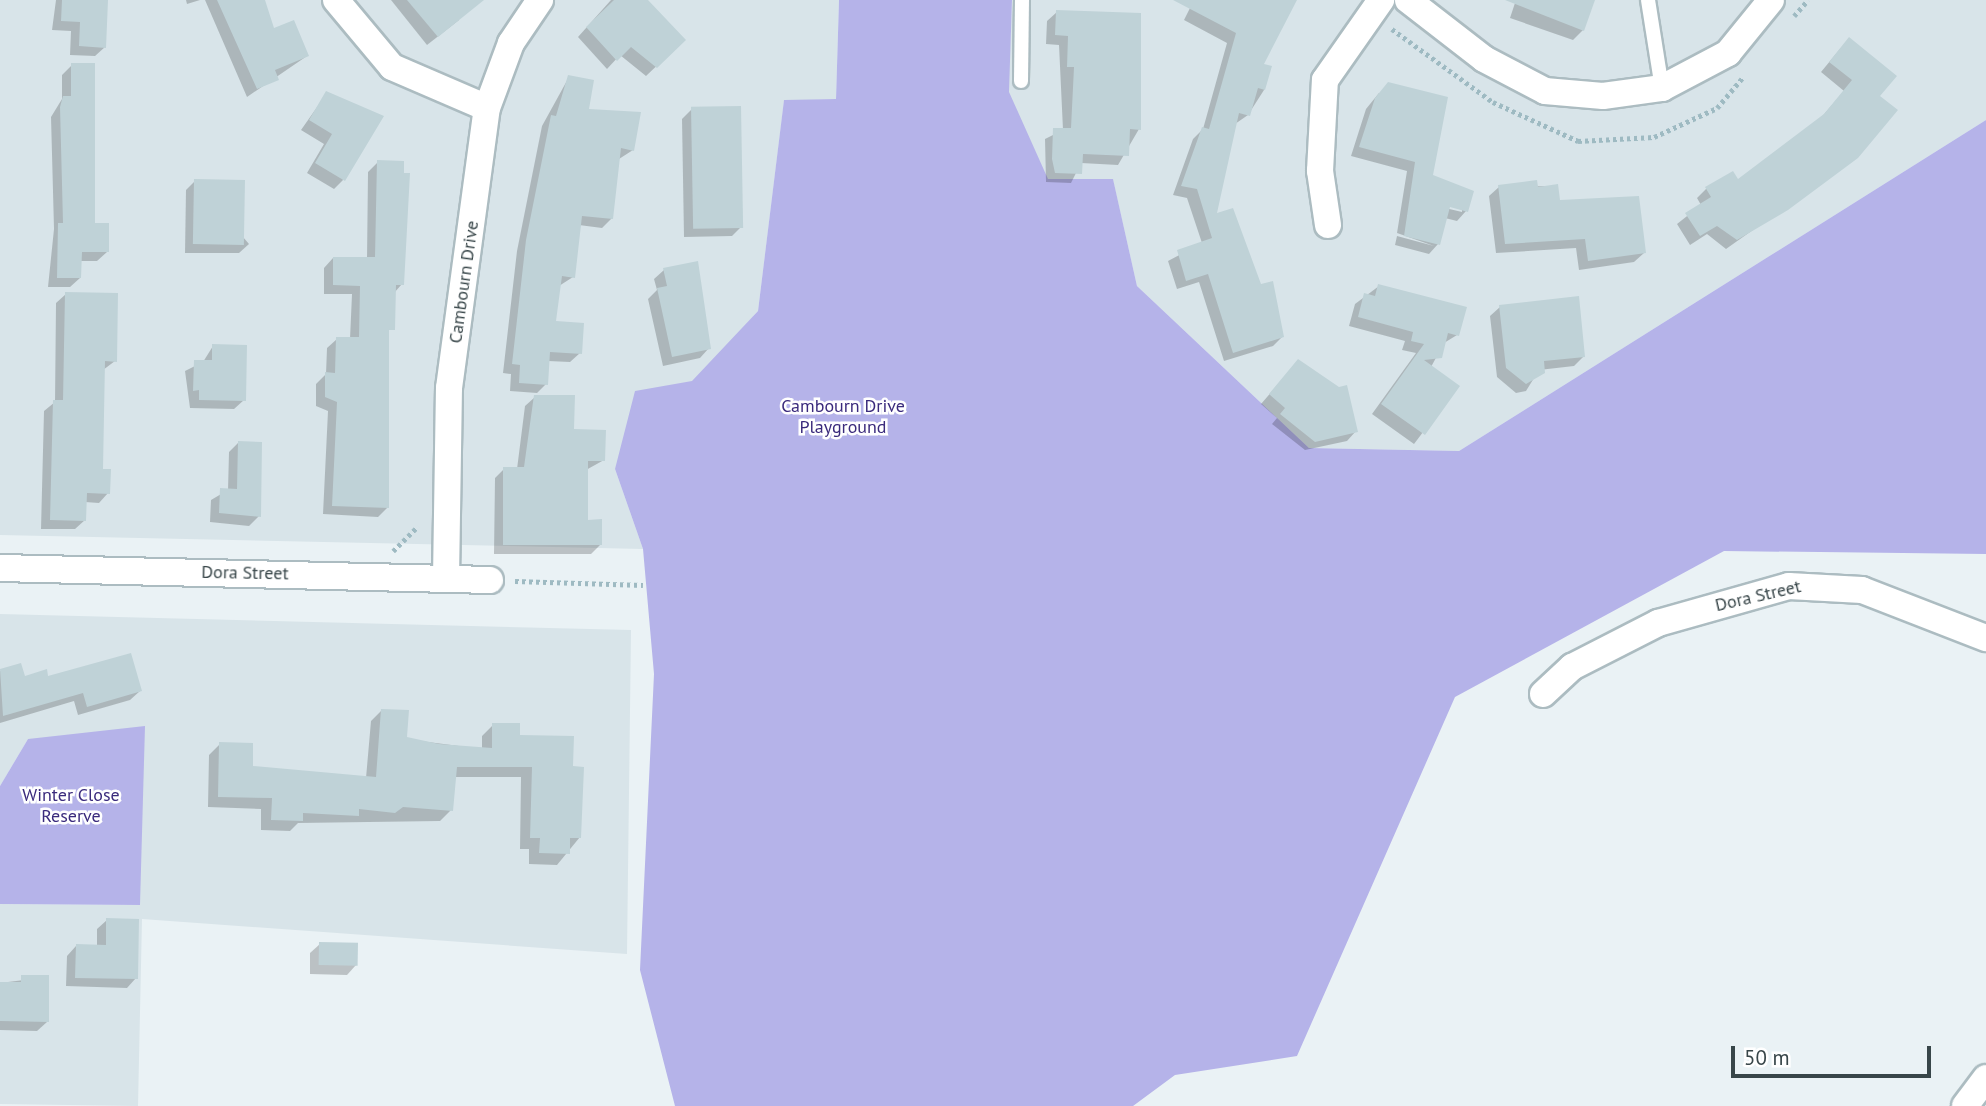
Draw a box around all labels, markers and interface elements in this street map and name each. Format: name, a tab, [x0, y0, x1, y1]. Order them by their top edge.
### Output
street label: Cambourn Drive	[445, 219, 483, 345]
park label: Cambourn Drive Playground	[781, 396, 905, 438]
street label: Dora Street	[201, 561, 289, 585]
street label: Dora Street	[1713, 576, 1803, 616]
park label: Winter Close Reserve	[22, 785, 120, 828]
scale bar	[1734, 1032, 1934, 1076]
text: 50 m	[1744, 1044, 1790, 1071]

